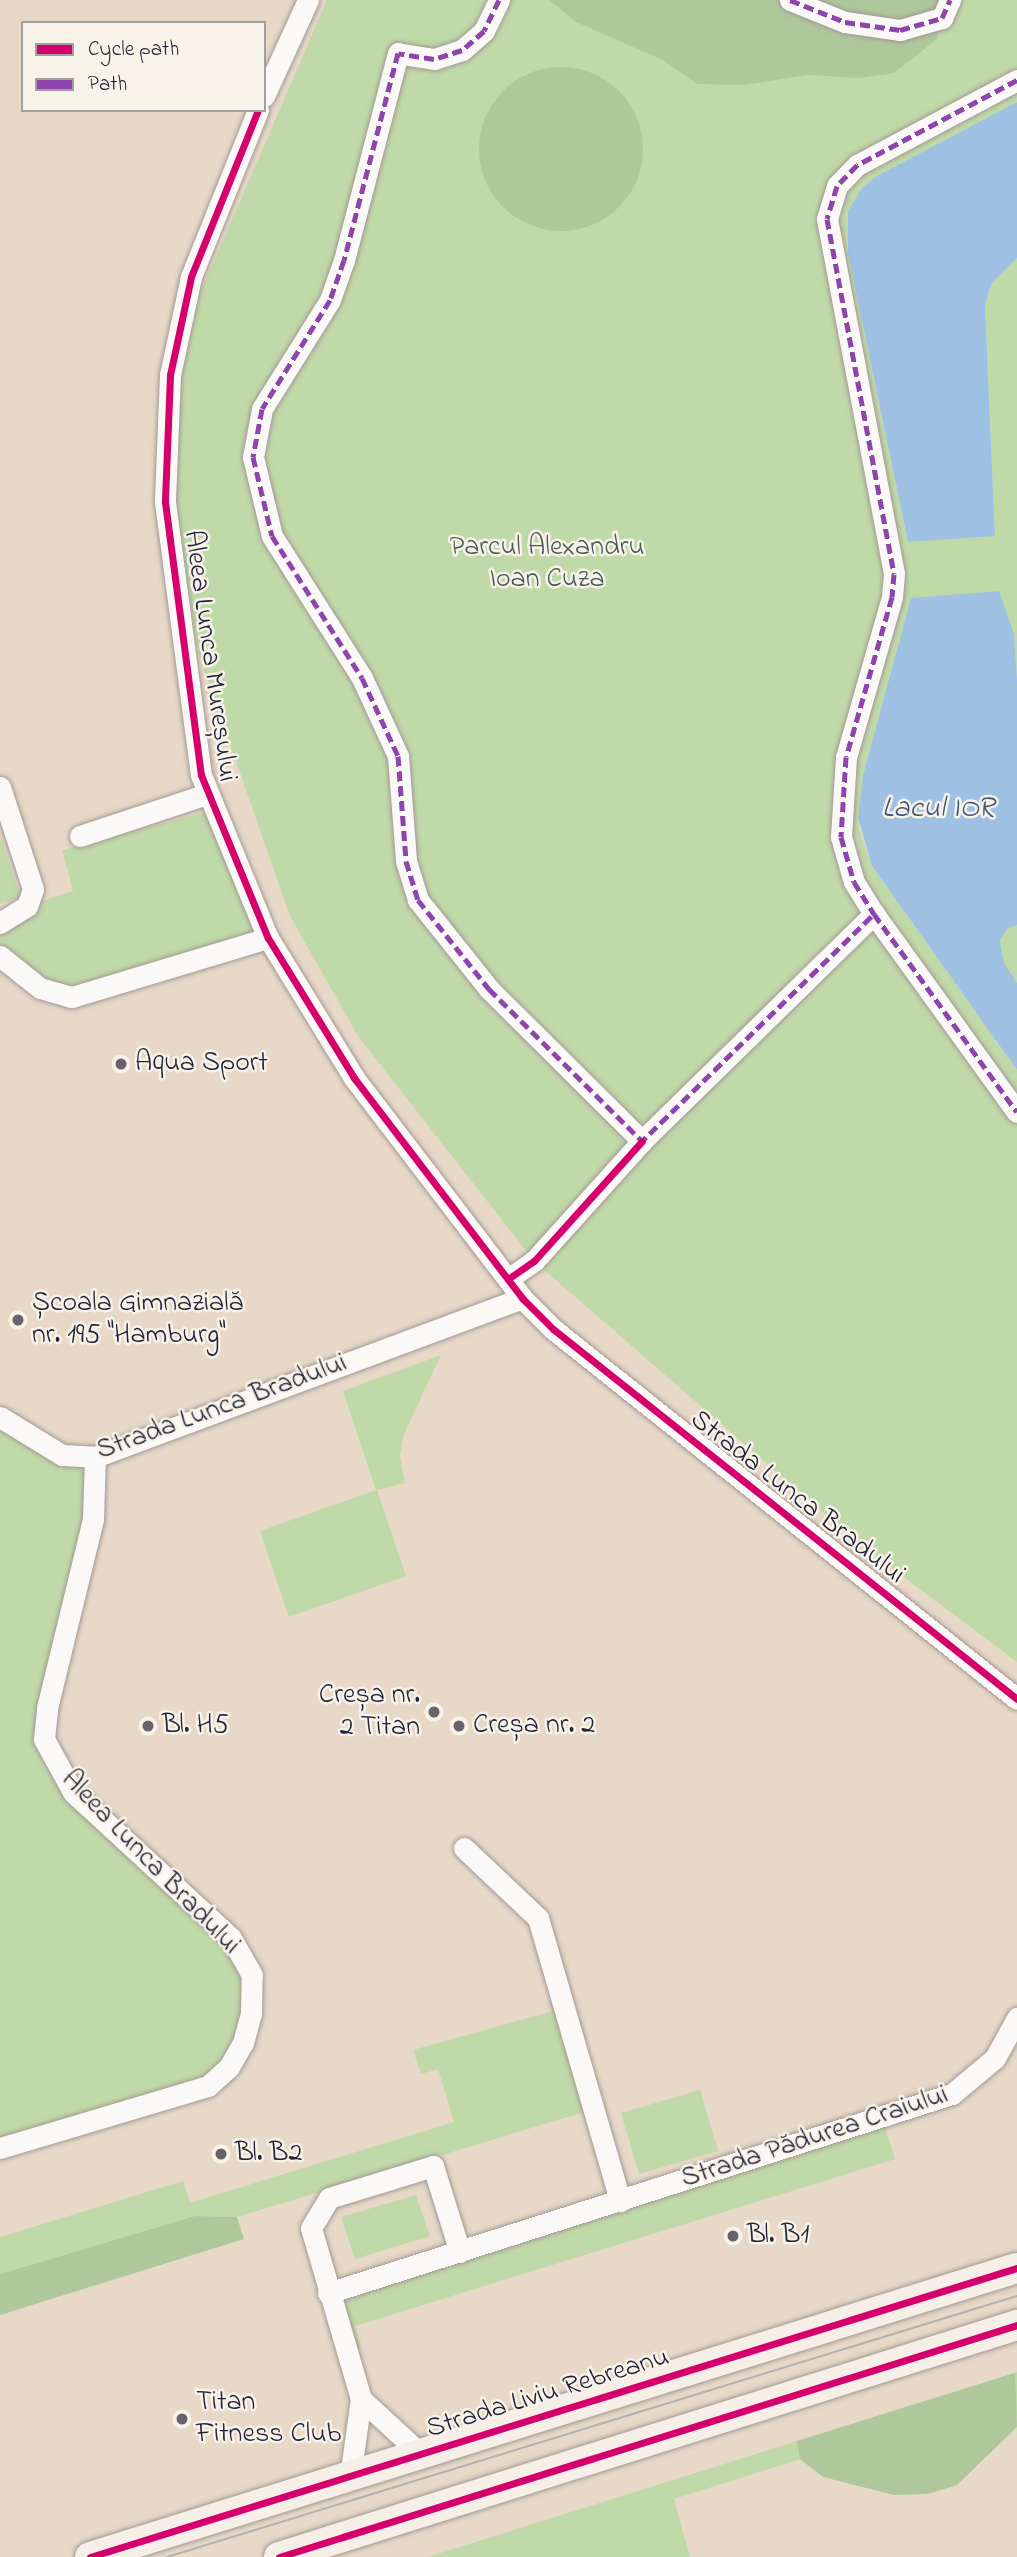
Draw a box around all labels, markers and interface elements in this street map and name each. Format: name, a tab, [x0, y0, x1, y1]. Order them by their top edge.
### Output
legend	[21, 21, 266, 112]
text: Cycle path	[88, 35, 179, 65]
text: Path	[88, 70, 127, 100]
street label: Aleea Lunca Mureșului	[175, 528, 243, 784]
park label: Parcul Alexandru Ioan Cuza	[450, 531, 644, 597]
water label: Lacul IOR	[882, 791, 994, 827]
place label: Aqua Sport	[135, 1047, 268, 1081]
marker: Aqua Sport	[113, 1056, 129, 1072]
place label: Școala Gimnazială nr. 195 "Hamburg"	[32, 1287, 243, 1353]
marker: Școala Gimnazială nr. 195 "Hamburg"	[10, 1312, 26, 1328]
street label: Strada Lunca Bradului	[92, 1347, 352, 1469]
street label: Strada Lunca Bradului	[683, 1404, 911, 1592]
place label: Creșa nr. 2 Titan	[319, 1679, 420, 1745]
marker: Creșa nr. 2 Titan	[426, 1704, 442, 1720]
place label: Bl. H5	[162, 1709, 229, 1743]
place label: Creșa nr. 2	[473, 1709, 595, 1743]
marker: Bl. H5	[140, 1718, 156, 1734]
marker: Creșa nr. 2	[451, 1718, 467, 1734]
street label: Aleea Lunca Bradului	[53, 1764, 247, 1962]
street label: Strada Pădurea Craiului	[677, 2079, 953, 2197]
place label: Bl. B2	[235, 2137, 302, 2171]
marker: Bl. B2	[213, 2146, 229, 2162]
place label: Bl. B1	[747, 2219, 809, 2253]
marker: Bl. B1	[725, 2228, 741, 2244]
street label: Strada Liviu Rebreanu	[423, 2341, 673, 2447]
place label: Titan Fitness Club	[196, 2386, 341, 2452]
marker: Titan Fitness Club	[174, 2411, 190, 2427]

